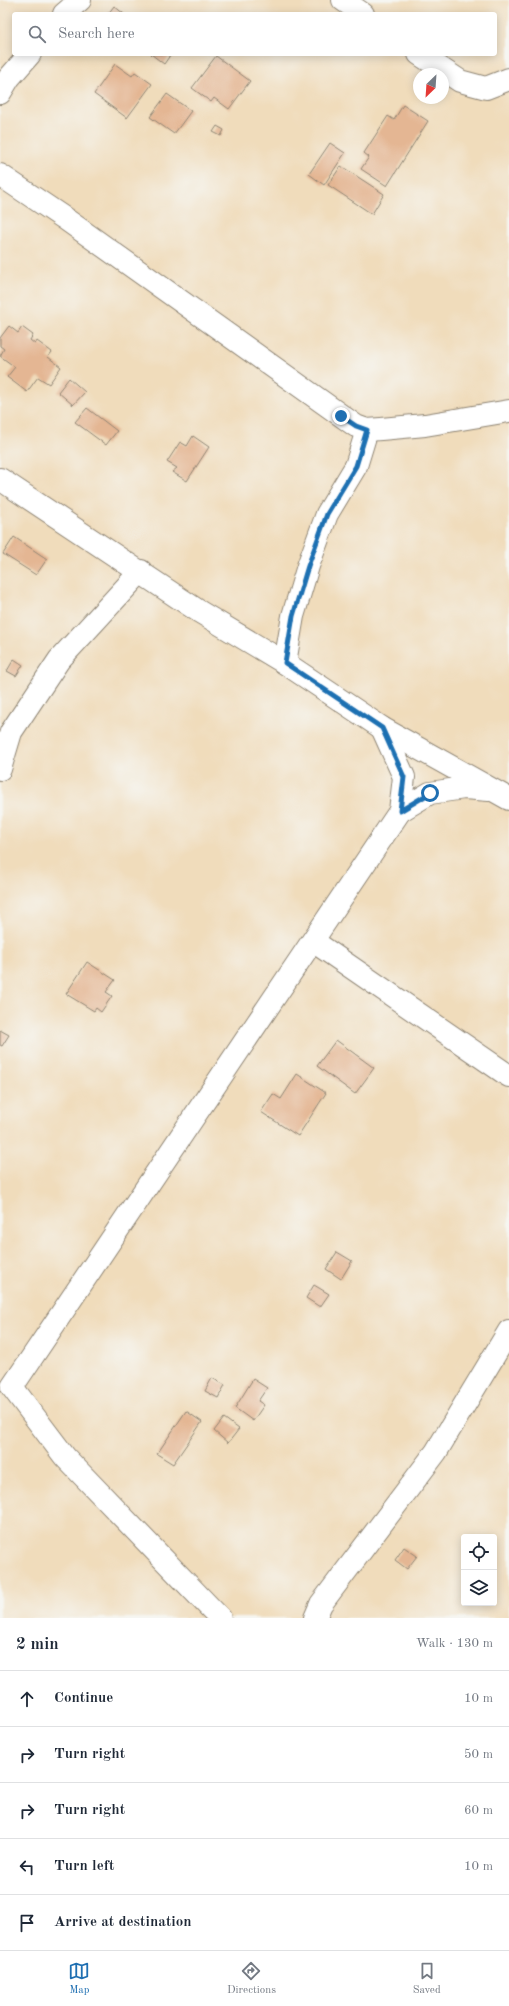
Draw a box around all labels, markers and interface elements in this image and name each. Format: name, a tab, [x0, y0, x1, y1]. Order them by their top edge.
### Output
search box	[12, 12, 497, 56]
icon: search	[26, 23, 48, 45]
text: Search here	[58, 27, 135, 42]
north arrow	[413, 68, 449, 104]
route end	[332, 407, 350, 425]
route start	[421, 784, 439, 802]
map controls	[461, 1534, 497, 1606]
button: locate	[461, 1534, 497, 1570]
button: layers	[461, 1570, 497, 1606]
text: 2 min	[16, 1636, 59, 1653]
text: Walk · 130 m	[416, 1637, 493, 1650]
icon: ahead	[16, 1688, 38, 1710]
text: Continue	[54, 1691, 113, 1706]
text: 10 m	[464, 1692, 493, 1705]
icon: right	[16, 1744, 38, 1766]
text: Turn right	[54, 1747, 125, 1762]
text: 50 m	[464, 1748, 493, 1761]
icon: right	[16, 1800, 38, 1822]
text: Turn right	[54, 1803, 125, 1818]
text: 60 m	[464, 1804, 493, 1817]
icon: left	[16, 1856, 38, 1878]
text: Turn left	[54, 1859, 114, 1874]
text: 10 m	[464, 1860, 493, 1873]
icon: arrive	[16, 1912, 38, 1934]
text: Arrive at destination	[54, 1915, 192, 1930]
tab: Map	[68, 1960, 90, 1998]
tab: Directions	[227, 1960, 276, 1998]
tab: Saved	[413, 1960, 441, 1998]

